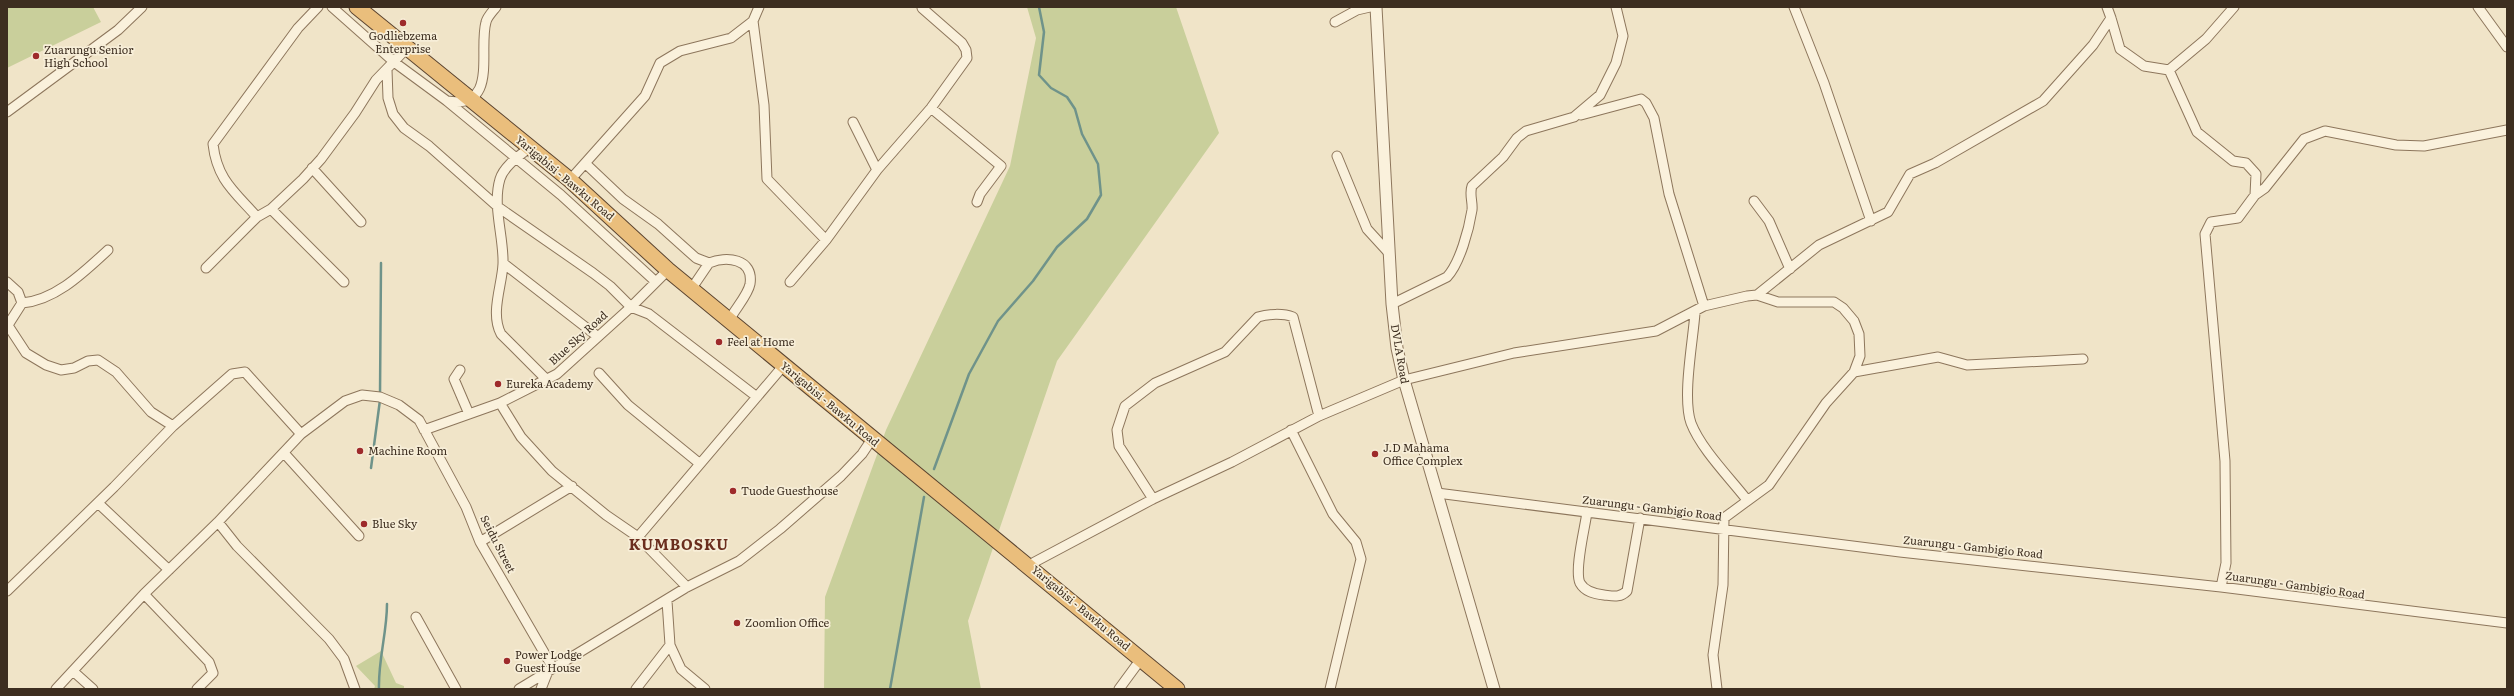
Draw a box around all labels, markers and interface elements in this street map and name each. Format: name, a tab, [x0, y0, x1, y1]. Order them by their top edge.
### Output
marker: Godliebzema Enterprise	[398, 18, 408, 28]
place label: Godliebzema Enterprise	[369, 27, 437, 56]
place label: Zuarungu Senior High School	[44, 41, 134, 70]
marker: Zuarungu Senior High School	[31, 51, 41, 61]
street label: Yarigabisi - Bawku Road	[513, 131, 619, 224]
street label: Blue Sky Road	[544, 306, 610, 368]
street label: DVLA Road	[1388, 323, 1414, 385]
place label: Feel at Home	[727, 333, 795, 349]
marker: Feel at Home	[714, 337, 724, 347]
street label: Yarigabisi - Bawku Road	[778, 357, 884, 450]
place label: Eureka Academy	[506, 375, 594, 391]
marker: Eureka Academy	[493, 379, 503, 389]
place label: J.D Mahama Office Complex	[1383, 439, 1463, 468]
place label: Machine Room	[368, 442, 448, 458]
marker: Machine Room	[355, 446, 365, 456]
marker: J.D Mahama Office Complex	[1370, 449, 1380, 459]
place label: Tuode Guesthouse	[741, 482, 838, 498]
marker: Tuode Guesthouse	[728, 486, 738, 496]
street label: Zuarungu - Gambigio Road	[1581, 490, 1723, 524]
street label: Seidu Street	[477, 512, 521, 576]
place label: Blue Sky	[372, 515, 418, 531]
marker: Blue Sky	[359, 519, 369, 529]
street label: Zuarungu - Gambigio Road	[1902, 531, 2044, 561]
district label: KUMBOSKU	[629, 532, 729, 555]
street label: Yarigabisi - Bawku Road	[1029, 561, 1135, 654]
street label: Zuarungu - Gambigio Road	[2224, 566, 2366, 602]
place label: Zoomlion Office	[745, 614, 830, 630]
marker: Zoomlion Office	[732, 618, 742, 628]
place label: Power Lodge Guest House	[515, 646, 582, 675]
marker: Power Lodge Guest House	[502, 656, 512, 666]

